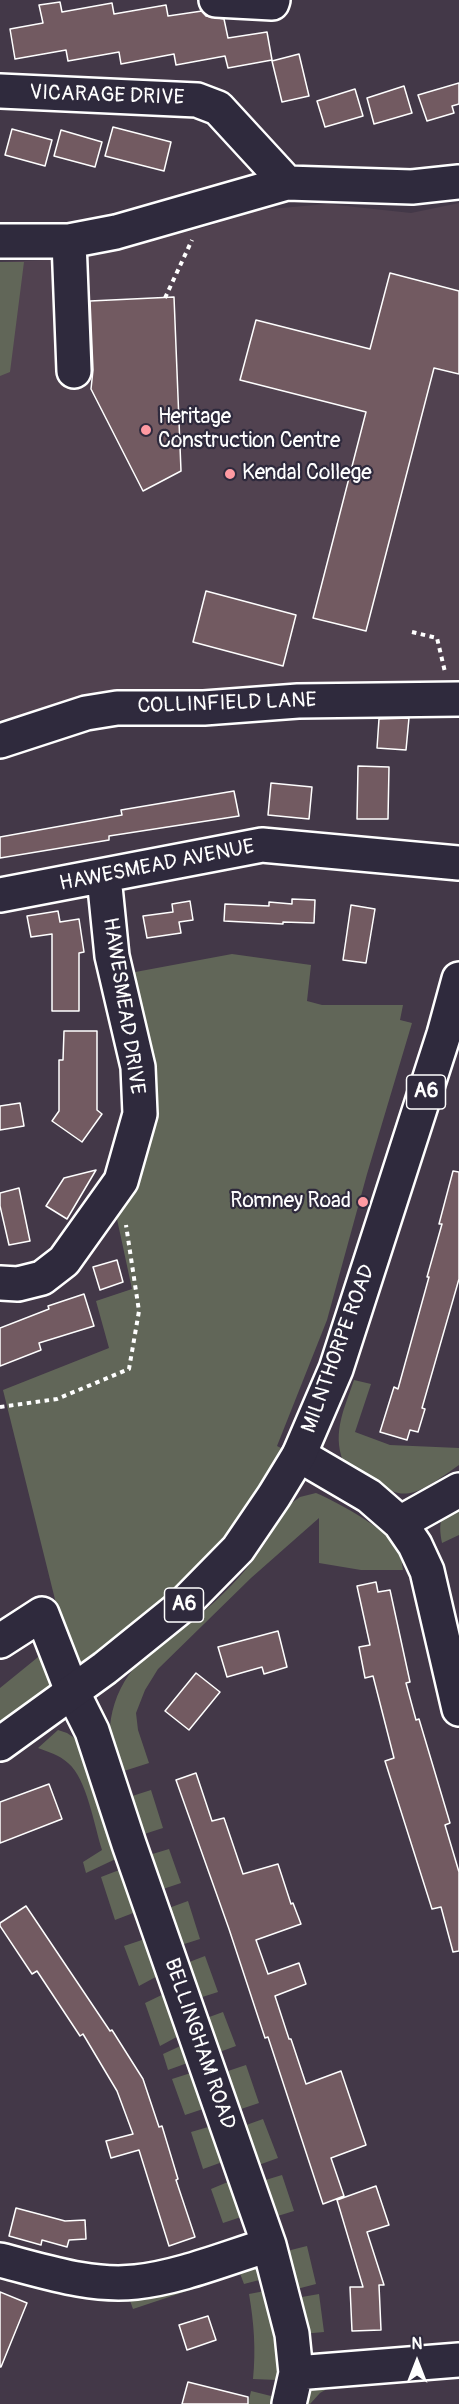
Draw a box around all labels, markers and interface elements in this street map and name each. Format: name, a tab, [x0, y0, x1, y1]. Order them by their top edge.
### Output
street label: VICARAGE DRIVE	[29, 81, 185, 111]
place label: Heritage Construction Centre	[158, 405, 340, 455]
marker: Heritage Construction Centre	[139, 423, 153, 437]
place label: Kendal College	[242, 461, 372, 487]
marker: Kendal College	[223, 467, 237, 481]
street label: COLLINFIELD LANE	[137, 688, 317, 720]
street label: HAWESMEAD AVENUE	[57, 835, 257, 897]
street label: HAWESMEAD DRIVE	[97, 916, 149, 1096]
road number: A6	[406, 1075, 446, 1109]
place label: Romney Road	[230, 1189, 351, 1215]
marker: Romney Road	[356, 1195, 370, 1209]
street label: MILNTHORPE ROAD	[297, 1262, 381, 1436]
road number: A6	[164, 1588, 204, 1622]
street label: BELLINGHAM ROAD	[158, 1955, 240, 2133]
north arrow	[387, 2332, 447, 2392]
text: N	[412, 2334, 422, 2354]

